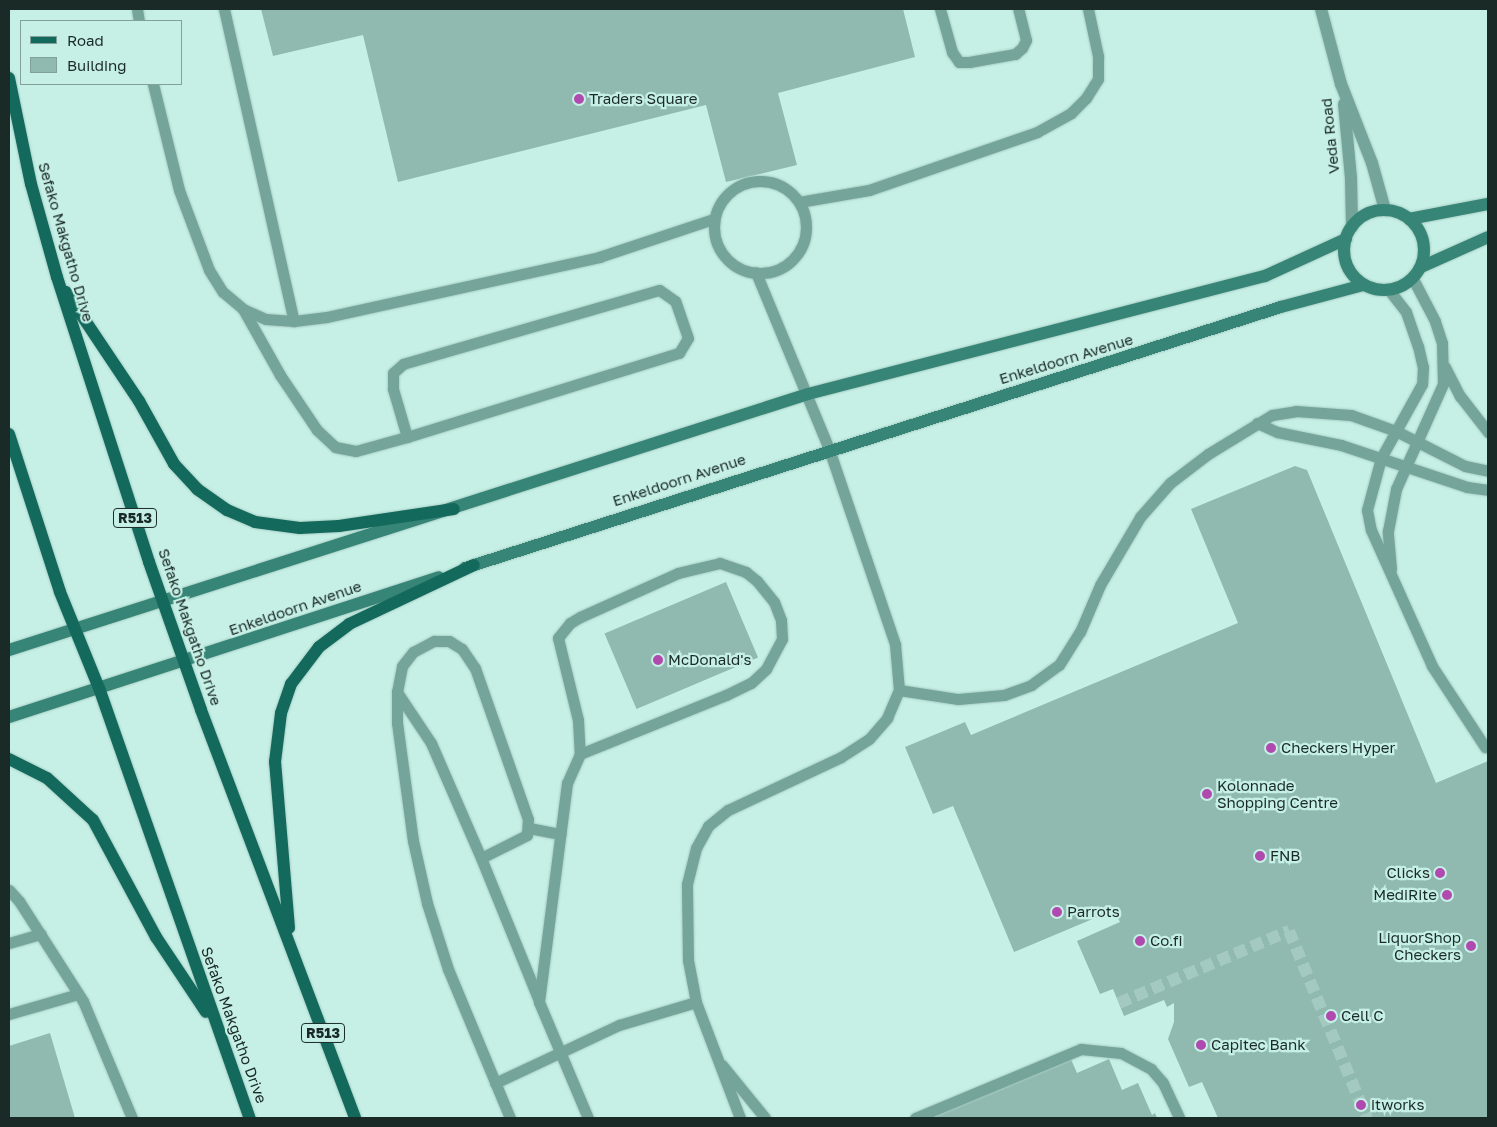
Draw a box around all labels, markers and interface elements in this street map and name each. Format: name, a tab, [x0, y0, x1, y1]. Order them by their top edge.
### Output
legend	[20, 20, 182, 85]
text: Road	[67, 31, 104, 49]
text: Building	[67, 56, 127, 74]
place label: Traders Square	[589, 90, 697, 108]
marker: Traders Square	[573, 93, 585, 105]
street label: Veda Road	[1317, 97, 1343, 175]
street label: Sefako Makgatho Drive	[35, 160, 97, 324]
street label: Enkeldoorn Avenue	[997, 330, 1135, 388]
street label: Enkeldoorn Avenue	[610, 450, 748, 510]
road number: R513	[112, 506, 158, 530]
street label: Sefako Makgatho Drive	[155, 546, 225, 708]
street label: Enkeldoorn Avenue	[226, 577, 364, 639]
place label: McDonald's	[668, 651, 751, 669]
marker: McDonald's	[652, 654, 664, 666]
place label: Checkers Hyper	[1281, 739, 1395, 757]
marker: Checkers Hyper	[1265, 742, 1277, 754]
place label: Kolonnade Shopping Centre	[1217, 776, 1338, 811]
marker: Kolonnade Shopping Centre	[1201, 788, 1213, 800]
place label: FNB	[1270, 847, 1300, 865]
marker: FNB	[1254, 850, 1266, 862]
place label: Clicks	[1386, 864, 1430, 882]
marker: Clicks	[1434, 867, 1446, 879]
place label: MediRite	[1373, 886, 1437, 904]
marker: MediRite	[1441, 889, 1453, 901]
place label: Parrots	[1067, 903, 1120, 921]
marker: Parrots	[1051, 906, 1063, 918]
place label: LiquorShop Checkers	[1378, 928, 1461, 963]
place label: Co.fi	[1150, 932, 1183, 950]
marker: Co.fi	[1134, 935, 1146, 947]
marker: LiquorShop Checkers	[1465, 940, 1477, 952]
street label: Sefako Makgatho Drive	[197, 944, 271, 1106]
place label: Cell C	[1341, 1007, 1383, 1025]
marker: Cell C	[1325, 1010, 1337, 1022]
road number: R513	[300, 1021, 346, 1044]
place label: Capitec Bank	[1211, 1036, 1306, 1054]
marker: Capitec Bank	[1195, 1039, 1207, 1051]
place label: itworks	[1371, 1096, 1424, 1114]
marker: itworks	[1355, 1099, 1367, 1111]

